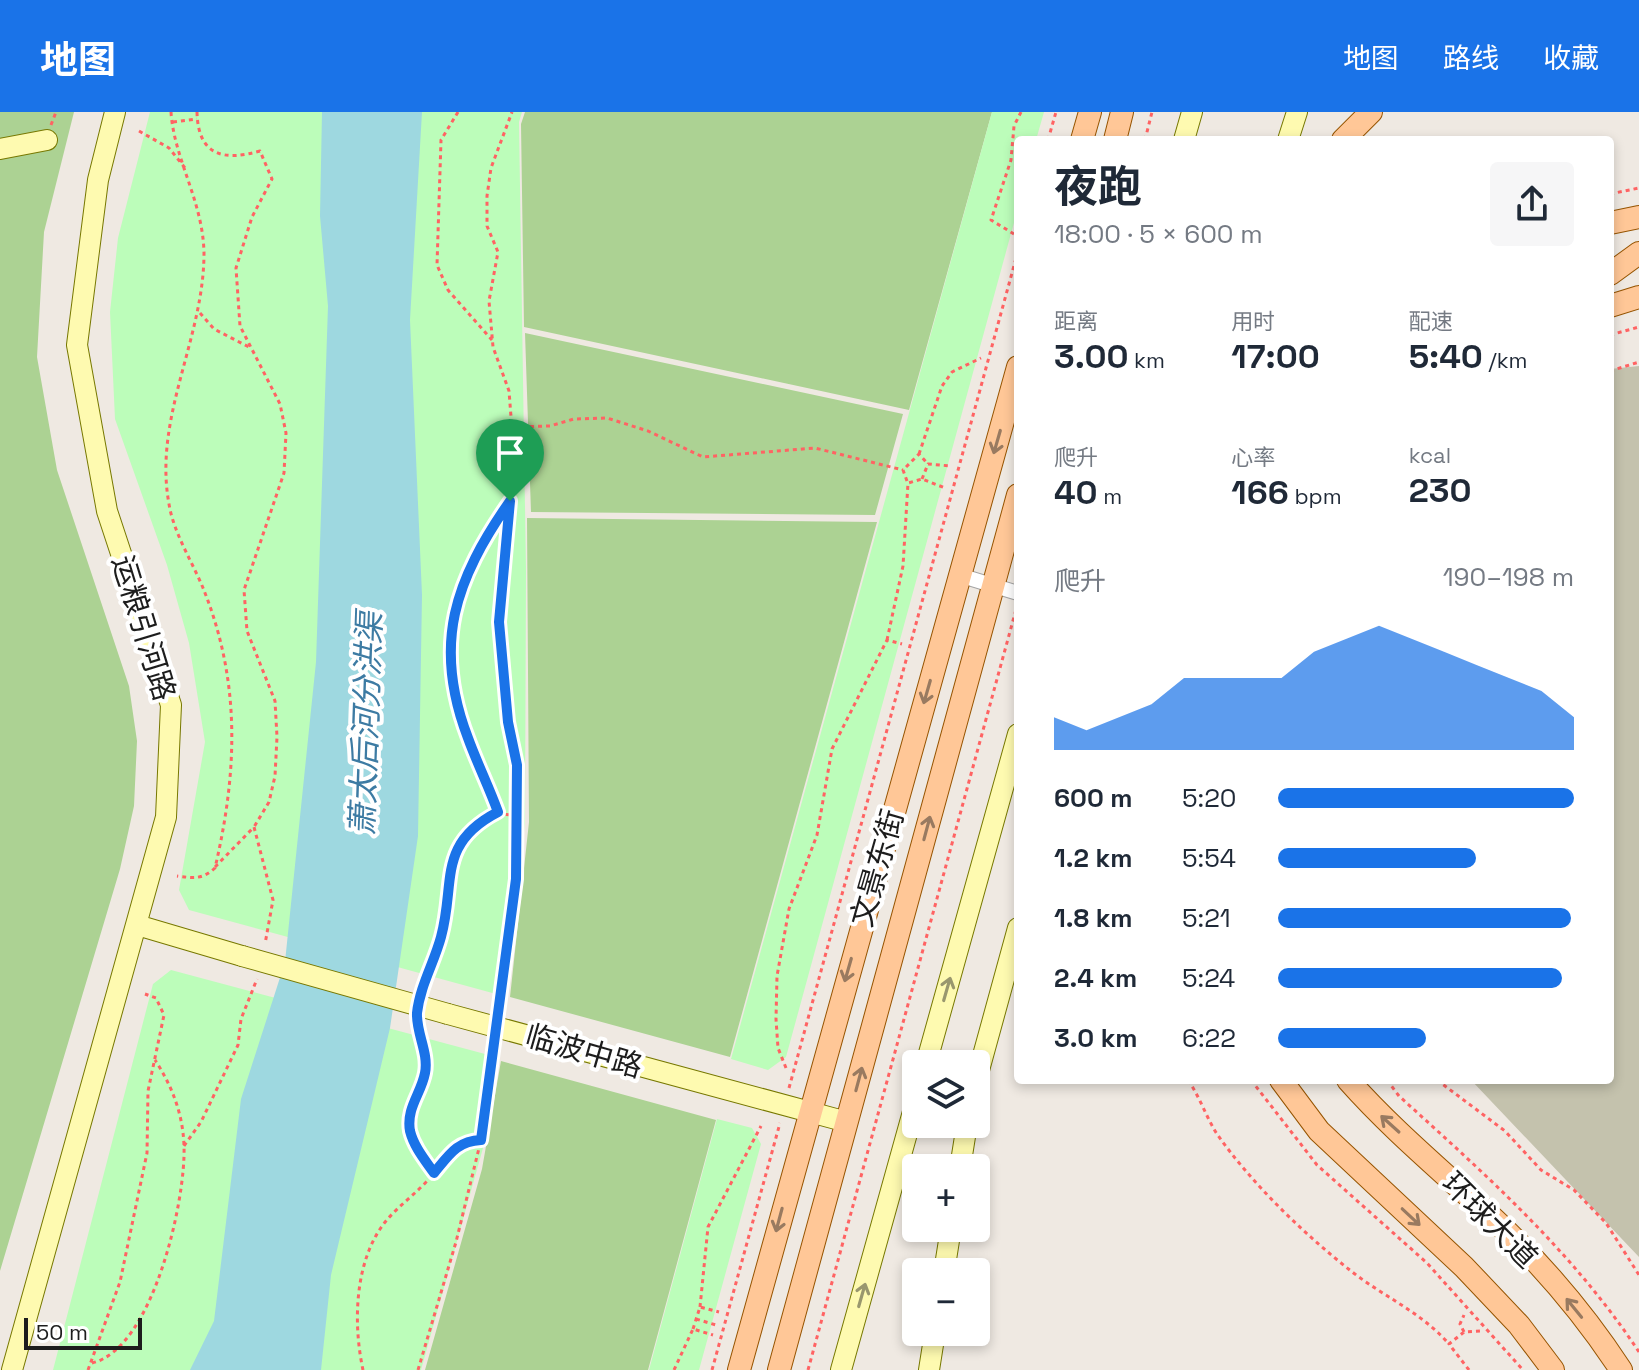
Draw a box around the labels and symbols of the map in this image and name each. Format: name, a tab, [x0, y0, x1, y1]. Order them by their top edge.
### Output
pin	[476, 419, 544, 501]
one-way arrow	[989, 429, 1004, 455]
street label: 运粮引河路	[103, 551, 185, 705]
water label: 萧太后河分洪渠	[342, 607, 390, 837]
one-way arrow	[918, 679, 933, 705]
street label: 文景东街	[842, 805, 912, 931]
one-way arrow	[921, 815, 936, 841]
one-way arrow	[840, 956, 855, 982]
one-way arrow	[940, 976, 955, 1002]
street label: 临波中路	[521, 1016, 647, 1086]
one-way arrow	[852, 1066, 867, 1092]
one-way arrow	[1380, 1115, 1400, 1134]
street label: 环球大道	[1434, 1164, 1546, 1276]
one-way arrow	[771, 1207, 786, 1233]
one-way arrow	[1401, 1208, 1421, 1227]
one-way arrow	[855, 1282, 870, 1308]
one-way arrow	[1565, 1298, 1582, 1319]
scale bar	[24, 1314, 142, 1350]

